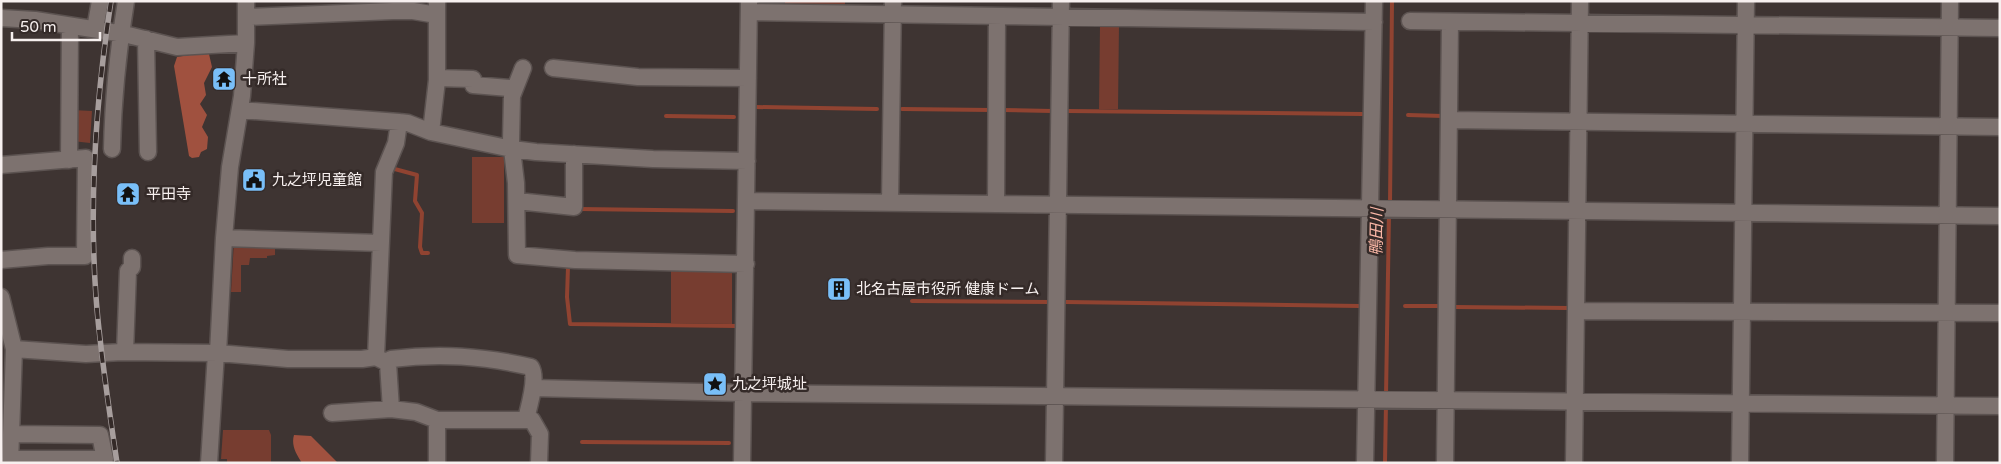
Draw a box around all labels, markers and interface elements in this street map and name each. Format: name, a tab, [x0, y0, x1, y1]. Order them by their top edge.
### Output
scale bar	[12, 10, 100, 42]
text: 50 m	[20, 18, 57, 36]
temple icon: 十所社	[211, 66, 237, 92]
place label: 十所社	[242, 70, 287, 88]
public building icon: 九之坪児童館	[241, 167, 267, 193]
place label: 九之坪児童館	[272, 171, 362, 189]
temple icon: 平田寺	[115, 181, 141, 207]
place label: 平田寺	[146, 185, 191, 203]
water label: 鴨田川	[1367, 206, 1387, 256]
building icon: 北名古屋市役所 健康ドーム	[826, 276, 852, 302]
place label: 北名古屋市役所 健康ドーム	[856, 280, 1039, 298]
place icon: 九之坪城址	[702, 371, 728, 397]
place label: 九之坪城址	[732, 375, 807, 393]

